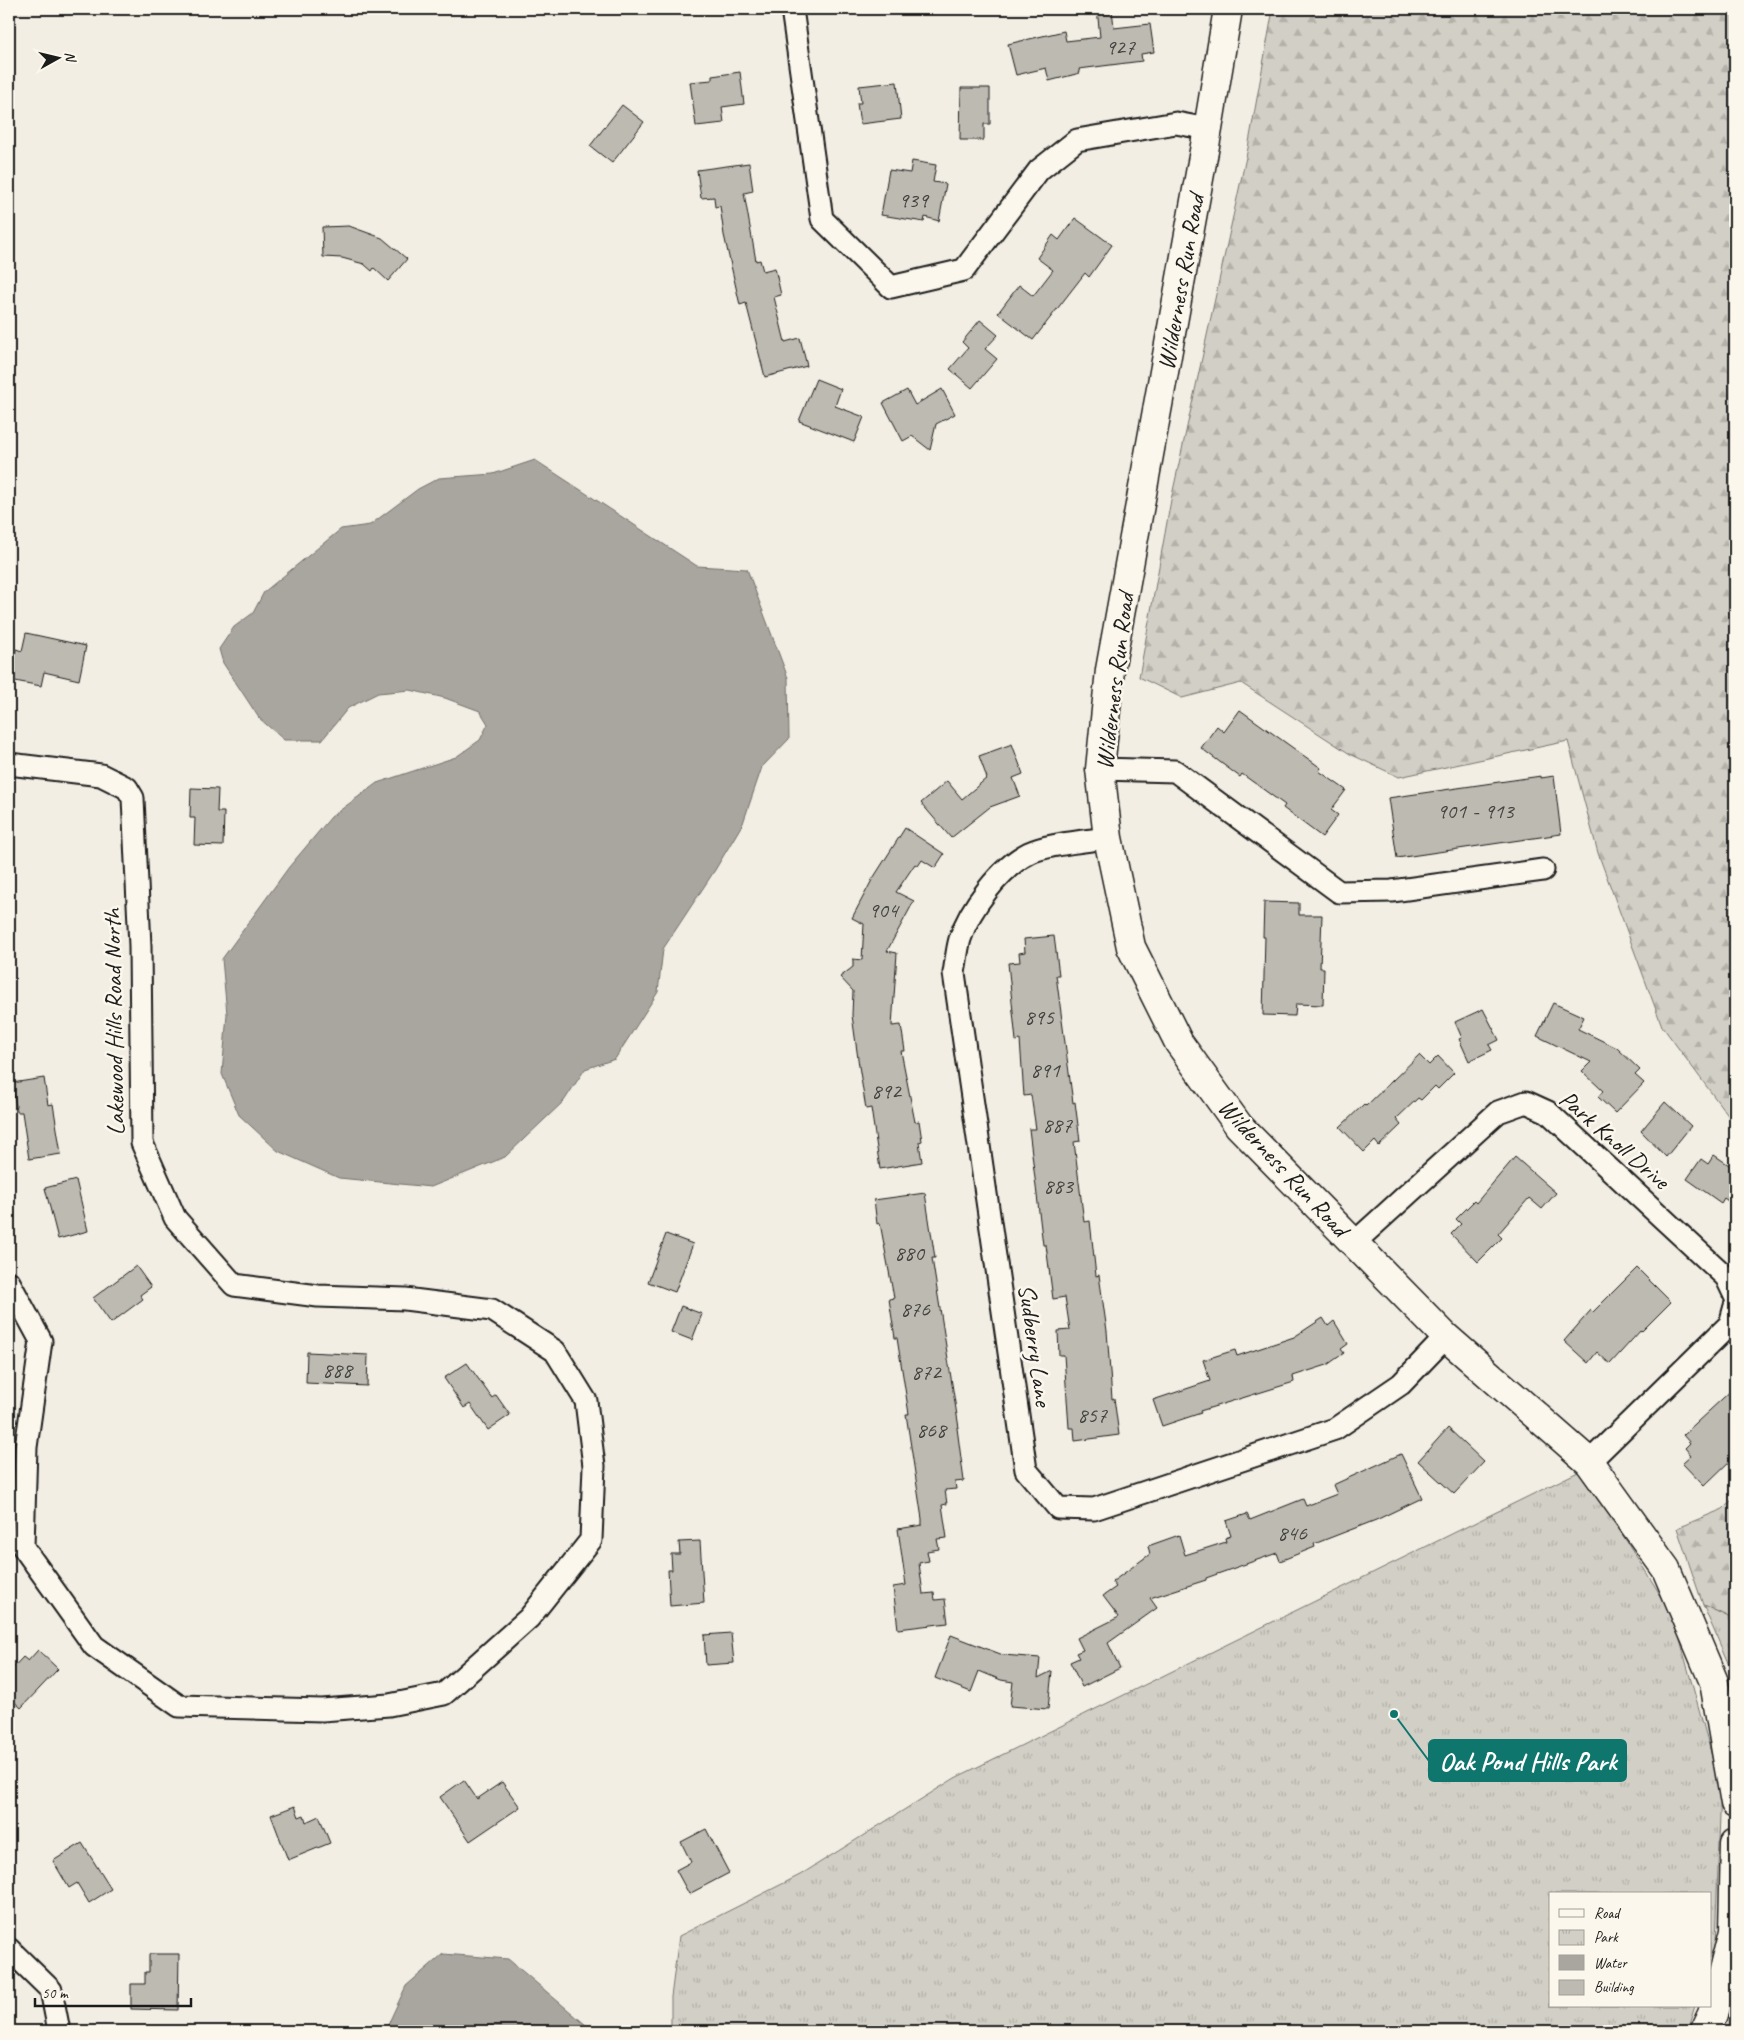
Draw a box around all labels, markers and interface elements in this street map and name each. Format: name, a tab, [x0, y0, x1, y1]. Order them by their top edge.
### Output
north arrow	[32, 32, 82, 82]
house number: 927	[1105, 33, 1136, 61]
text: N	[61, 51, 80, 64]
house number: 939	[898, 186, 930, 214]
street label: Wilderness Run Road	[1150, 188, 1213, 372]
street label: Wilderness Run Road	[1088, 587, 1142, 771]
house number: 901 - 913	[1436, 797, 1516, 825]
house number: 904	[868, 896, 900, 924]
street label: Lakewood Hills Road North	[96, 907, 132, 1136]
house number: 895	[1024, 1003, 1055, 1031]
house number: 891	[1030, 1056, 1061, 1084]
house number: 892	[871, 1077, 903, 1105]
street label: Park Knoll Drive	[1552, 1083, 1678, 1198]
street label: Wilderness Run Road	[1211, 1092, 1358, 1247]
house number: 887	[1042, 1111, 1073, 1139]
house number: 883	[1043, 1172, 1075, 1200]
house number: 880	[894, 1239, 926, 1267]
street label: Sudberry Lane	[1011, 1282, 1060, 1410]
house number: 876	[900, 1295, 931, 1323]
house number: 888	[322, 1356, 354, 1384]
house number: 872	[911, 1358, 943, 1386]
house number: 857	[1077, 1401, 1108, 1429]
house number: 868	[916, 1416, 948, 1444]
house number: 846	[1277, 1519, 1308, 1547]
callout: Oak Pond Hills Park	[1429, 1740, 1626, 1781]
text: Oak Pond Hills Park	[1439, 1745, 1619, 1778]
legend	[1549, 1892, 1712, 2008]
text: Road	[1594, 1904, 1621, 1923]
text: Park	[1594, 1928, 1619, 1947]
text: Water	[1594, 1954, 1628, 1973]
scale bar	[35, 1975, 191, 2007]
text: Building	[1594, 1978, 1634, 1997]
text: 50 m	[42, 1984, 69, 2003]

